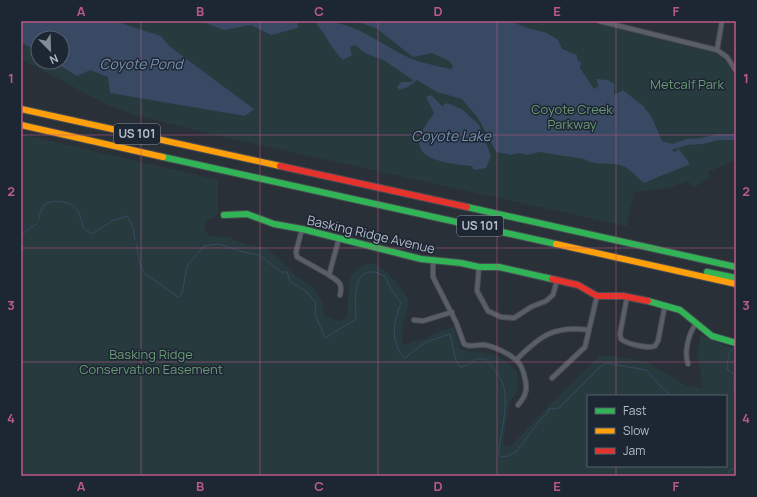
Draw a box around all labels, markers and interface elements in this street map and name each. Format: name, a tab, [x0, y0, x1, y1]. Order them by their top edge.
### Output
text: A	[77, 2, 86, 20]
text: B	[196, 2, 204, 20]
text: C	[314, 2, 324, 20]
text: D	[433, 2, 443, 20]
text: E	[553, 2, 561, 20]
text: F	[673, 2, 680, 20]
north arrow	[30, 30, 70, 70]
text: N	[47, 51, 61, 68]
water label: Coyote Pond	[100, 54, 184, 73]
text: 1	[8, 69, 14, 87]
text: 1	[743, 69, 749, 87]
park label: Metcalf Park	[650, 75, 725, 93]
park label: Coyote Creek Parkway	[531, 100, 613, 133]
road number: US 101	[114, 124, 160, 144]
water label: Coyote Lake	[411, 126, 492, 145]
text: 2	[7, 182, 15, 200]
text: 2	[742, 182, 750, 200]
street label: Basking Ridge Avenue	[305, 211, 437, 258]
road number: US 101	[457, 216, 503, 236]
text: 3	[7, 296, 15, 314]
text: 3	[742, 296, 750, 314]
park label: Basking Ridge Conservation Easement	[79, 345, 223, 378]
legend	[587, 395, 727, 467]
text: Fast	[623, 402, 647, 419]
text: 4	[7, 409, 15, 427]
text: 4	[742, 409, 750, 427]
text: Slow	[623, 422, 649, 439]
text: Jam	[623, 442, 645, 459]
text: A	[77, 477, 86, 495]
text: B	[196, 477, 204, 495]
text: C	[314, 477, 324, 495]
text: D	[433, 477, 443, 495]
text: E	[553, 477, 561, 495]
text: F	[673, 477, 680, 495]

